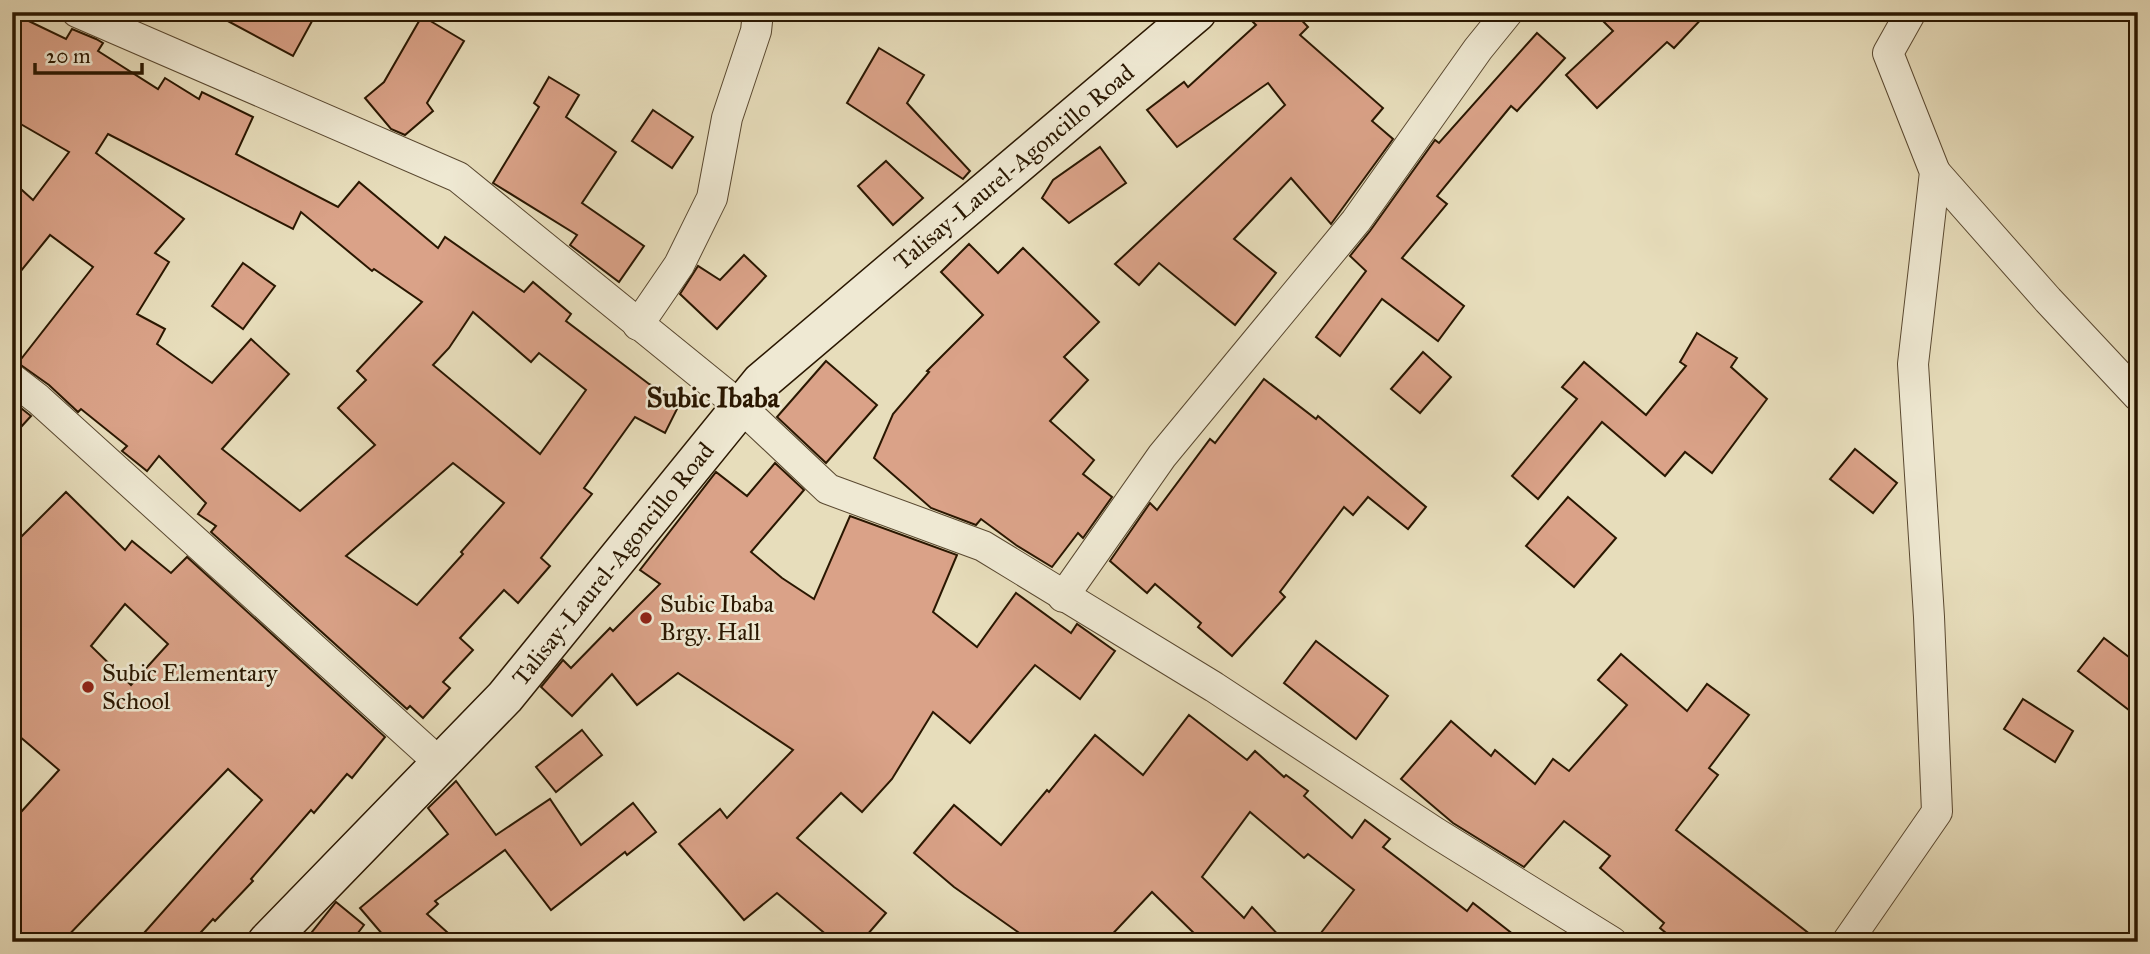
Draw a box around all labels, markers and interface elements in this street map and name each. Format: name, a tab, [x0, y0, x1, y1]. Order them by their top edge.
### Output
scale bar	[35, 32, 142, 76]
text: 20 m	[46, 43, 91, 69]
street label: Talisay-Laurel-Agoncillo Road	[888, 58, 1140, 276]
district label: Subic Ibaba	[647, 380, 781, 415]
street label: Talisay-Laurel-Agoncillo Road	[506, 436, 720, 692]
place label: Subic Ibaba Brgy. Hall	[660, 589, 775, 647]
marker: Subic Ibaba Brgy. Hall	[638, 610, 654, 626]
place label: Subic Elementary School	[102, 658, 278, 716]
marker: Subic Elementary School	[80, 679, 96, 695]

